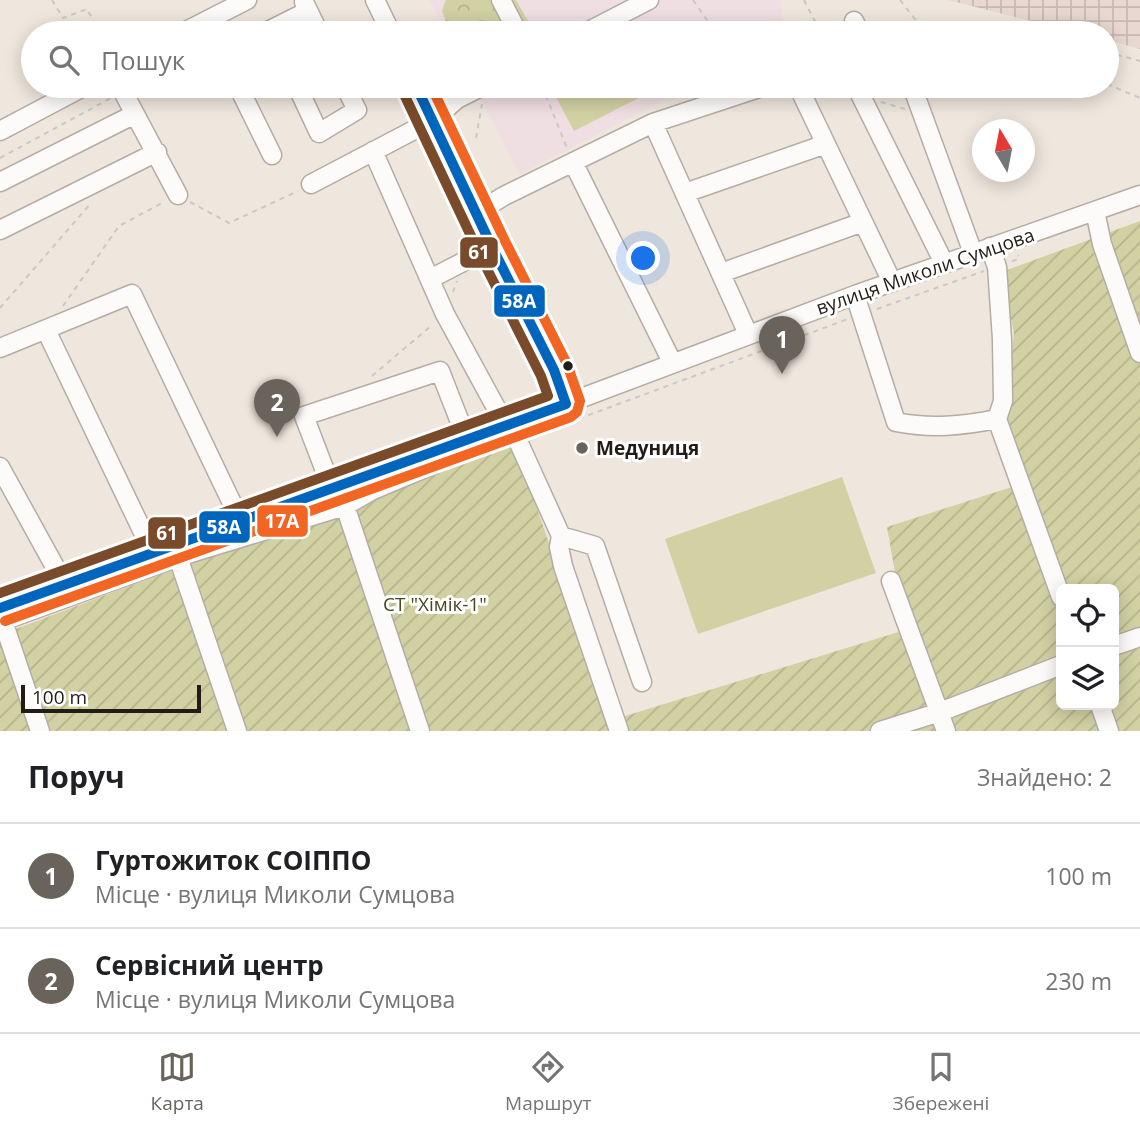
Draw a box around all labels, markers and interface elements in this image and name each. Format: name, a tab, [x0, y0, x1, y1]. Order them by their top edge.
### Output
search box	[21, 21, 1119, 98]
icon: search	[45, 41, 83, 79]
text: Пошук	[101, 42, 185, 78]
north arrow	[972, 119, 1035, 182]
street label: вулиця Миколи Сумцова	[812, 221, 1038, 321]
line badge: 61	[459, 236, 499, 269]
text: 61	[468, 239, 490, 265]
your location	[626, 241, 660, 275]
line badge: 58А	[493, 284, 546, 318]
text: 58А	[502, 288, 537, 314]
pin: 1	[759, 316, 805, 374]
unlabelled marker	[561, 359, 575, 373]
pin: 2	[254, 379, 300, 437]
place label: Медуниця	[596, 435, 699, 461]
marker: Медуниця	[574, 440, 590, 456]
line badge: 17А	[256, 504, 309, 538]
text: 17А	[265, 508, 300, 534]
line badge: 58А	[198, 510, 251, 544]
text: 58А	[207, 514, 242, 540]
line badge: 61	[147, 516, 187, 550]
text: 61	[156, 520, 178, 546]
map controls	[1056, 584, 1119, 710]
button: locate	[1056, 584, 1119, 647]
park label: СТ "Хімік-1"	[383, 591, 487, 617]
button: layers	[1056, 647, 1119, 710]
scale bar	[21, 682, 201, 714]
text: 100 m	[32, 684, 87, 710]
text: Поруч	[28, 756, 125, 797]
text: Знайдено: 2	[977, 761, 1112, 793]
text: Гуртожиток СОІППО	[95, 842, 371, 878]
text: 1	[44, 860, 58, 892]
text: 100 m	[1045, 860, 1112, 892]
text: Місце · вулиця Миколи Сумцова	[95, 878, 455, 910]
text: Сервісний центр	[95, 947, 324, 983]
text: 2	[44, 965, 58, 997]
text: 230 m	[1045, 965, 1112, 997]
text: Місце · вулиця Миколи Сумцова	[95, 983, 455, 1015]
tab: Карта	[151, 1048, 204, 1116]
tab: Маршрут	[505, 1048, 591, 1116]
tab: Збережені	[893, 1048, 989, 1116]

